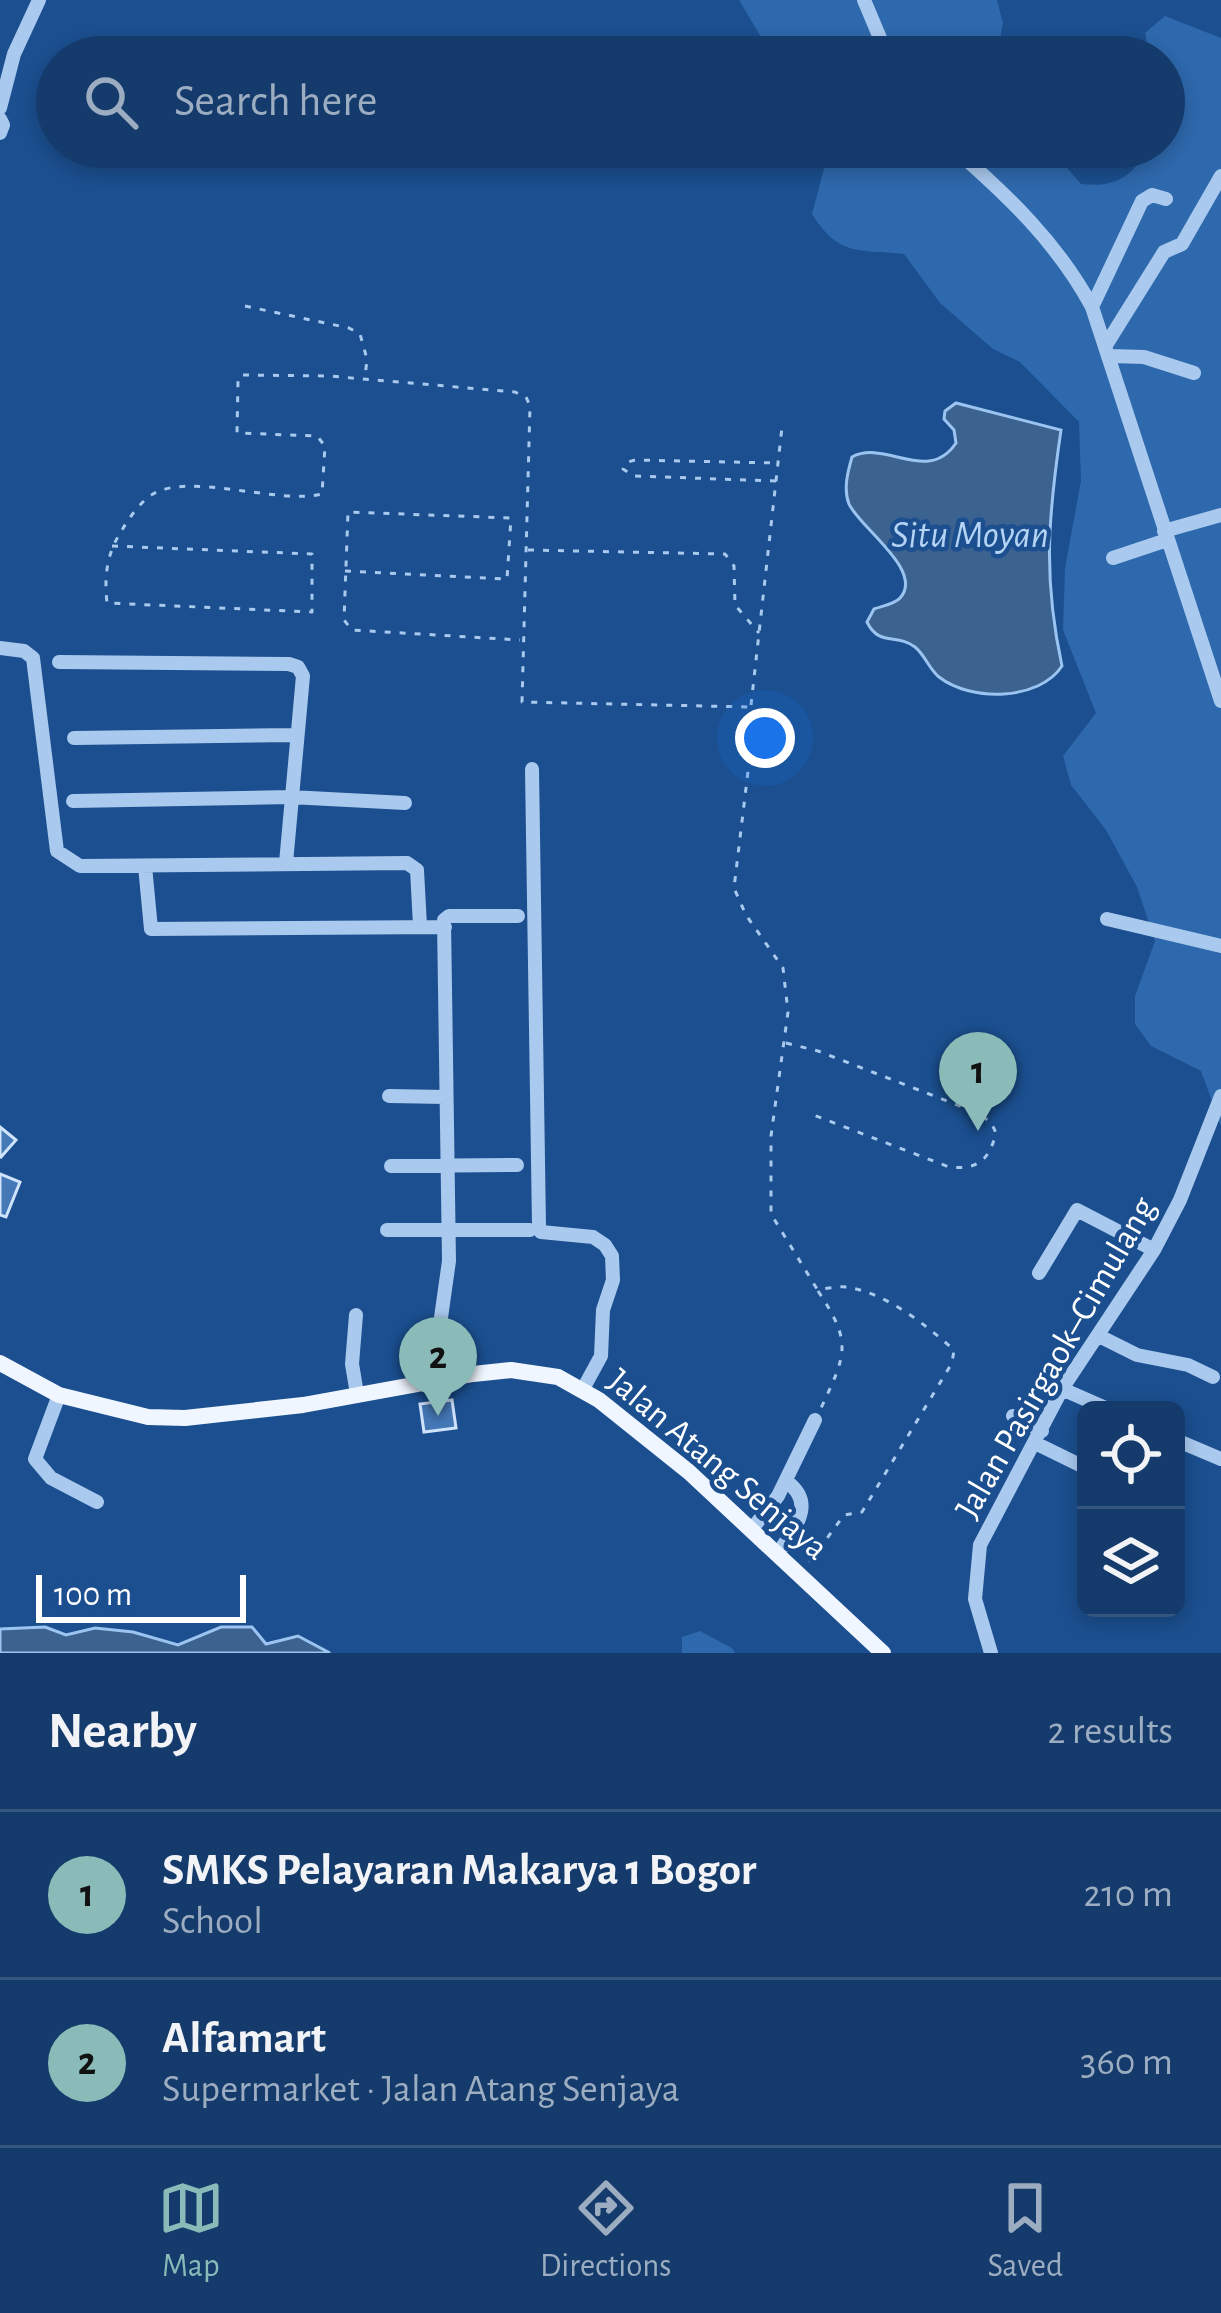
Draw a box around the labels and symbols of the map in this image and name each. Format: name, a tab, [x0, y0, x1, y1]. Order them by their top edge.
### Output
water label: Situ Moyan	[891, 516, 1049, 555]
your location	[735, 708, 795, 768]
pin: 1	[939, 1032, 1017, 1131]
street label: Jalan Pasirgaok–Cimulang	[949, 1191, 1163, 1525]
pin: 2	[399, 1317, 477, 1416]
street label: Jalan Atang Senjaya	[601, 1362, 835, 1567]
scale bar	[36, 1569, 246, 1622]

